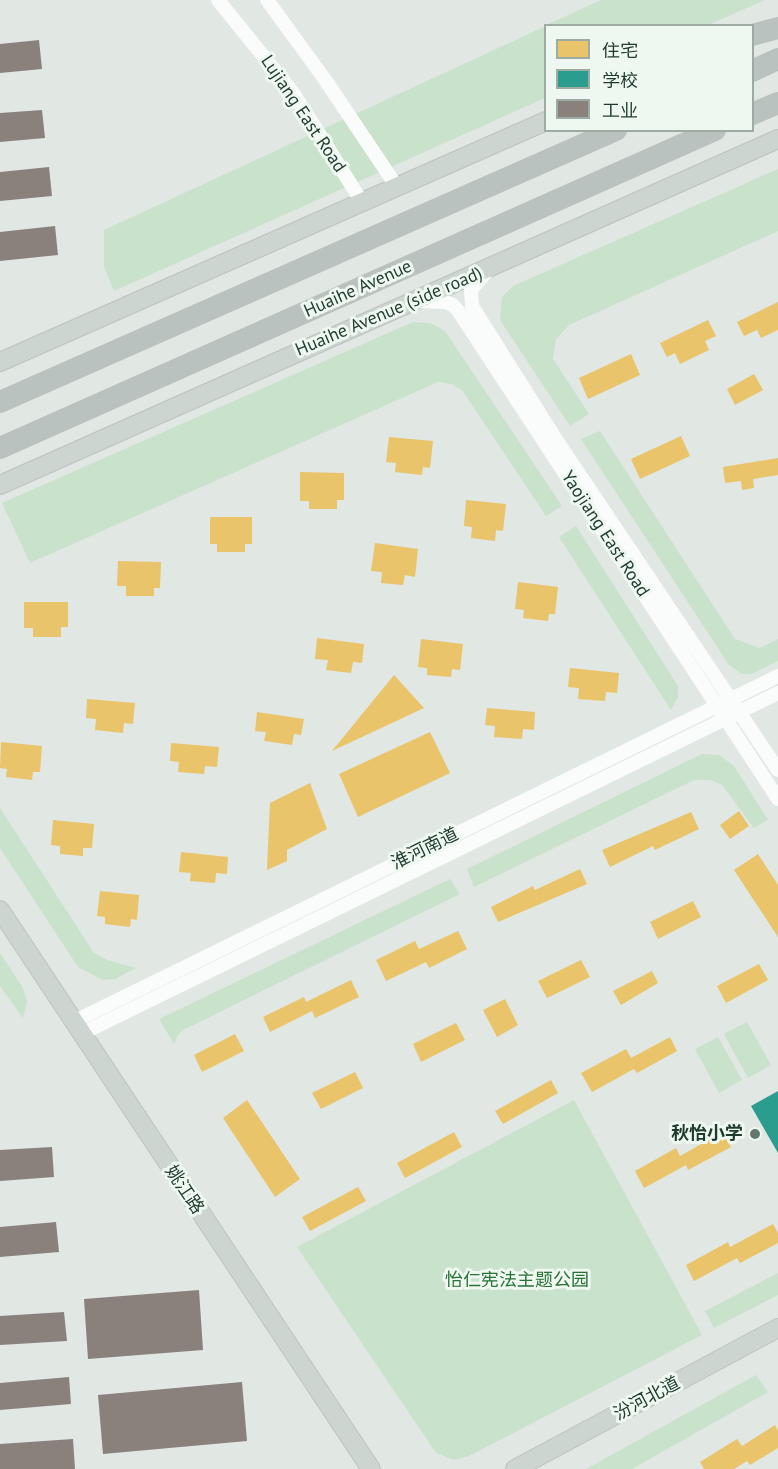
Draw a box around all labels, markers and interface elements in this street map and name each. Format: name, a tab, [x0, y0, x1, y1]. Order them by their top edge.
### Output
legend	[544, 24, 754, 132]
text: 住宅	[602, 39, 638, 62]
street label: Lujiang East Road	[256, 51, 350, 177]
text: 学校	[602, 69, 638, 92]
text: 工业	[602, 99, 638, 122]
street label: Huaihe Avenue	[301, 256, 415, 322]
street label: Huaihe Avenue (side road)	[292, 263, 486, 361]
street label: Yaojiang East Road	[556, 467, 654, 601]
street label: 淮河南道	[388, 824, 462, 874]
place label: 秋怡小学	[671, 1123, 743, 1145]
marker: 秋怡小学	[748, 1127, 762, 1141]
street label: 姚江路	[160, 1162, 208, 1218]
park label: 怡仁宪法主题公园	[445, 1270, 589, 1292]
street label: 汾河北道	[610, 1373, 684, 1425]

